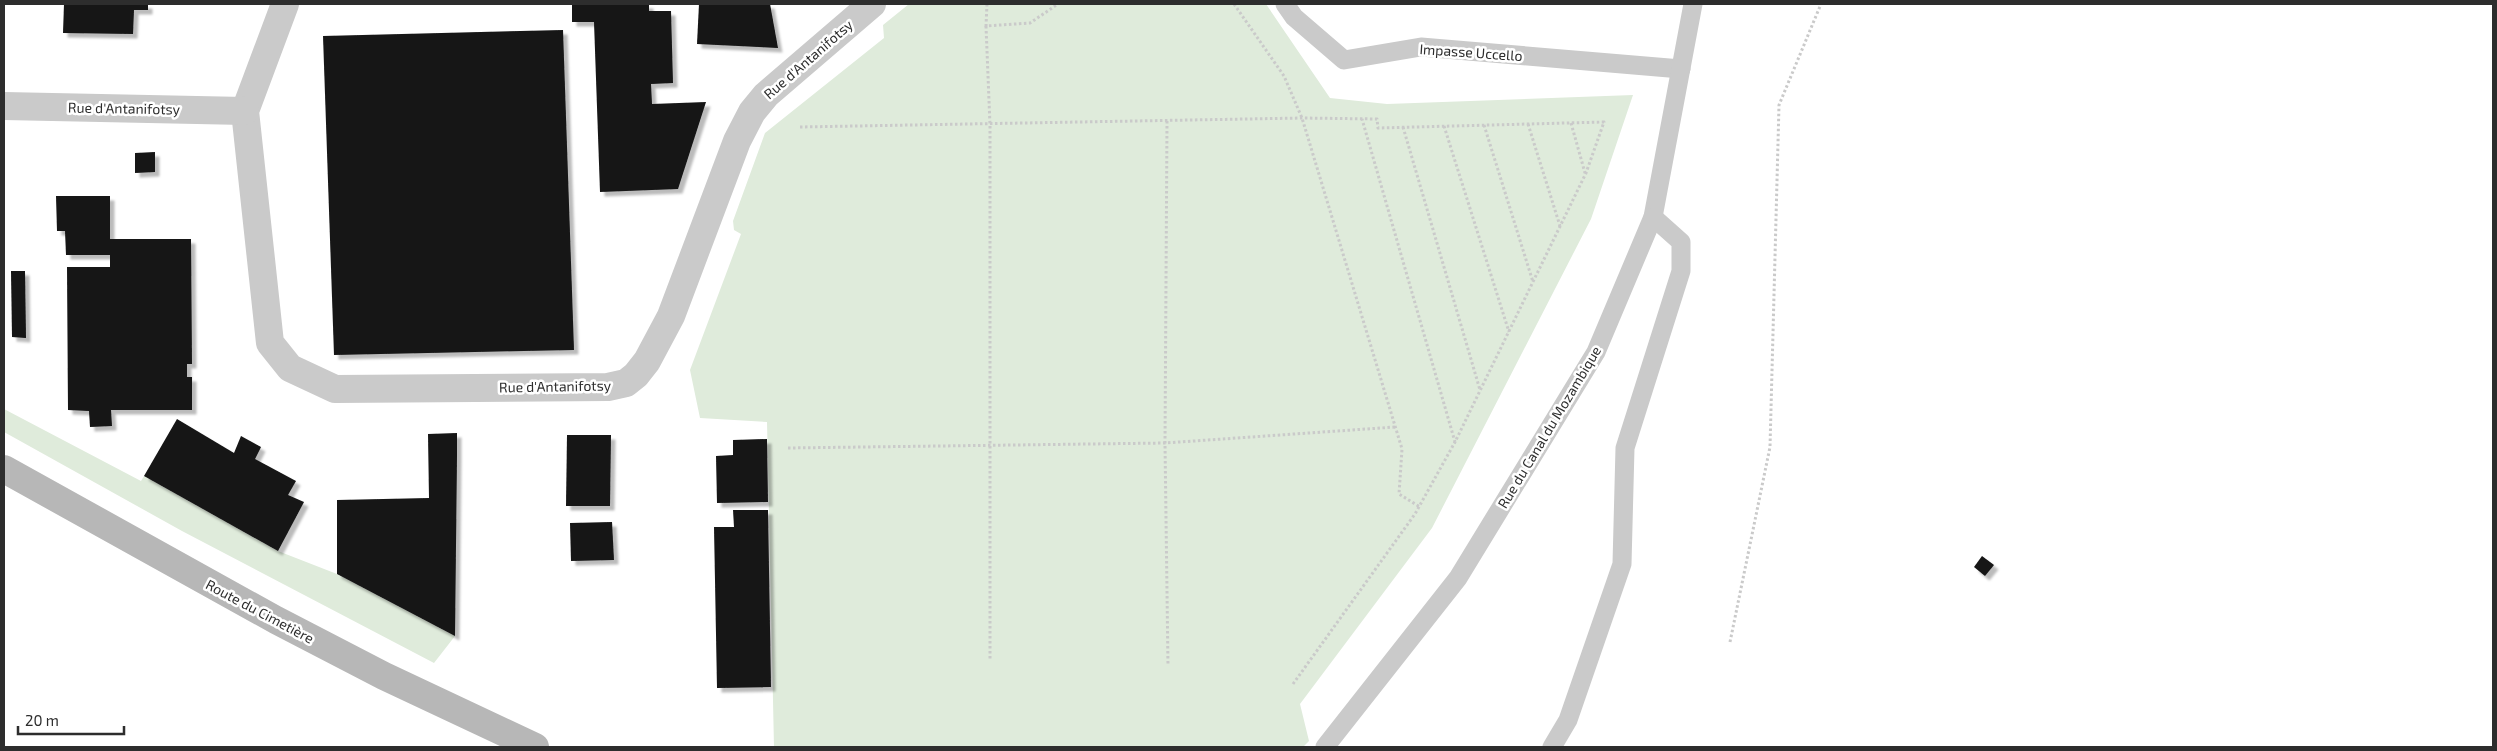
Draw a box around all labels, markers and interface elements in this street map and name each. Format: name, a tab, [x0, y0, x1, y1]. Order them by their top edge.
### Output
street label: Rue d'Antanifotsy	[760, 15, 856, 102]
street label: Impasse Uccello	[1419, 40, 1523, 64]
street label: Rue d'Antanifotsy	[68, 99, 181, 117]
street label: Rue du Canal du Mozambique	[1494, 343, 1604, 511]
street label: Rue d'Antanifotsy	[499, 377, 612, 395]
street label: Route du Cimetière	[203, 575, 317, 647]
scale bar	[18, 704, 124, 736]
text: 20 m	[25, 711, 59, 729]

